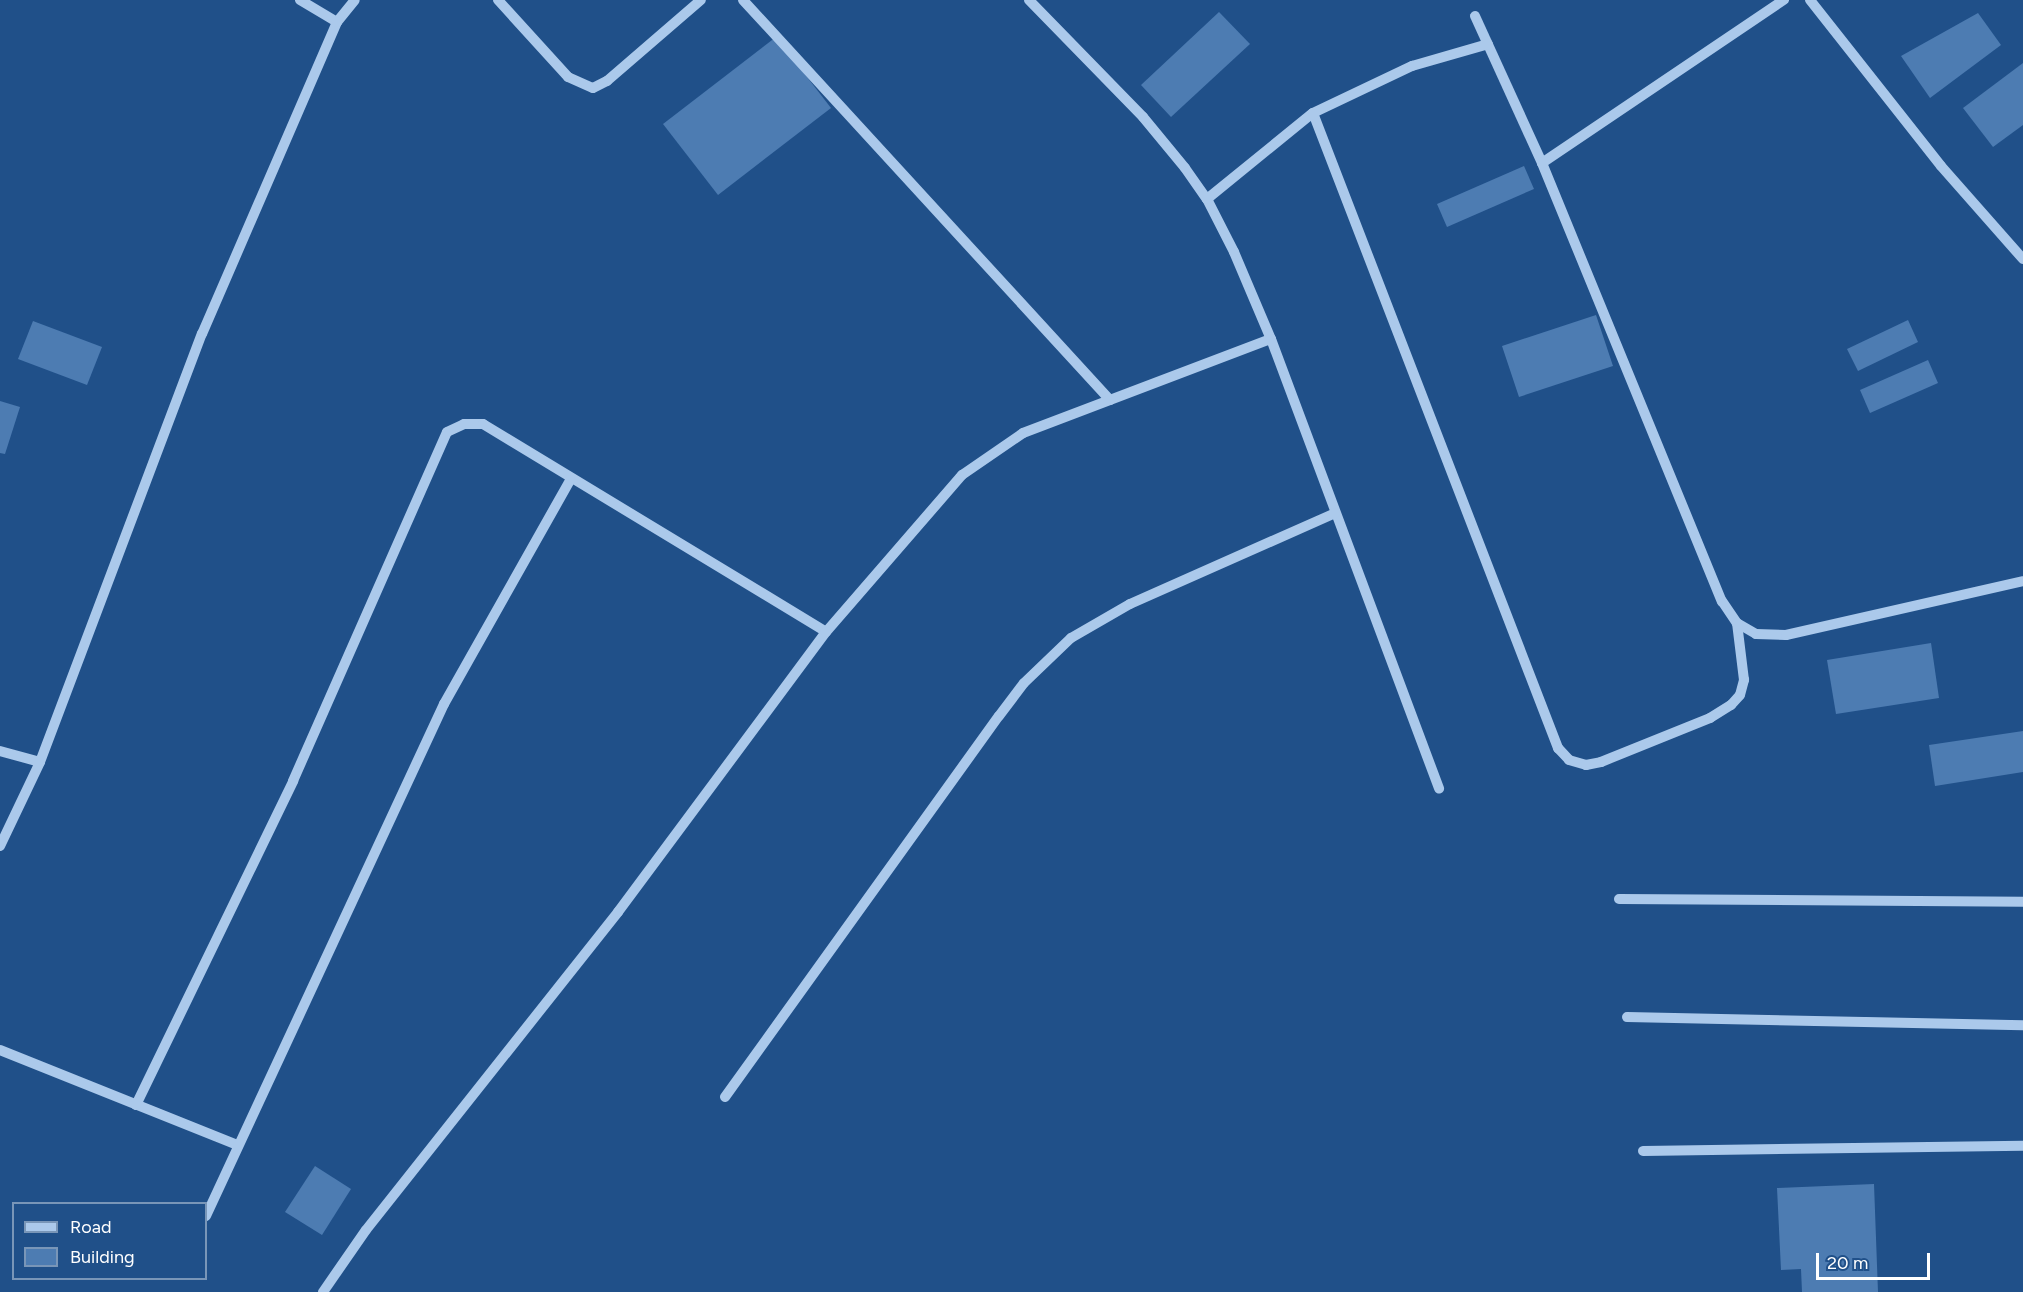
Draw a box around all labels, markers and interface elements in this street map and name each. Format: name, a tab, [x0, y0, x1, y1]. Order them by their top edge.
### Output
legend	[12, 1202, 207, 1280]
text: Road	[70, 1216, 111, 1238]
scale bar	[1819, 1241, 1933, 1279]
text: Building	[70, 1246, 135, 1268]
text: 20 m	[1827, 1252, 1868, 1274]

